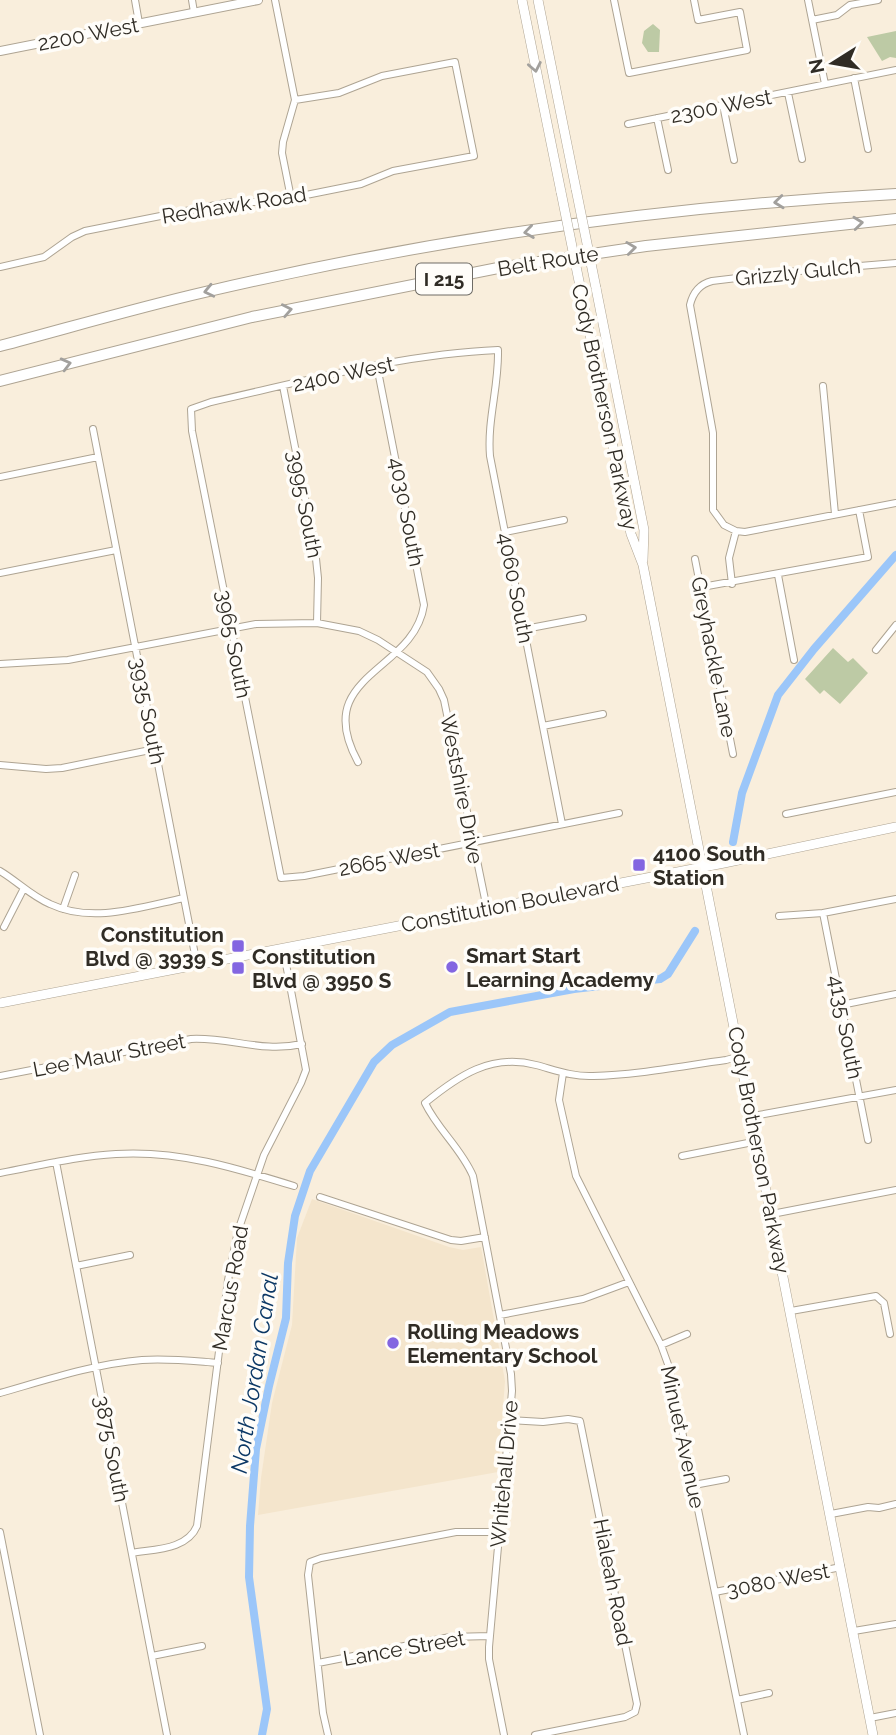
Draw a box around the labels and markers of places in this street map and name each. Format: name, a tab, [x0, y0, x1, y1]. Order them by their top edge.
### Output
place label: 4100 South Station	[653, 841, 765, 890]
marker: 4100 South Station	[631, 857, 647, 873]
place label: Constitution Blvd @ 3939 S	[85, 922, 224, 971]
marker: Constitution Blvd @ 3939 S	[230, 938, 246, 954]
place label: Smart Start Learning Academy	[466, 943, 655, 992]
place label: Constitution Blvd @ 3950 S	[252, 944, 392, 993]
marker: Smart Start Learning Academy	[444, 959, 460, 975]
marker: Constitution Blvd @ 3950 S	[230, 960, 246, 976]
place label: Rolling Meadows Elementary School	[407, 1319, 598, 1368]
marker: Rolling Meadows Elementary School	[385, 1335, 401, 1351]

